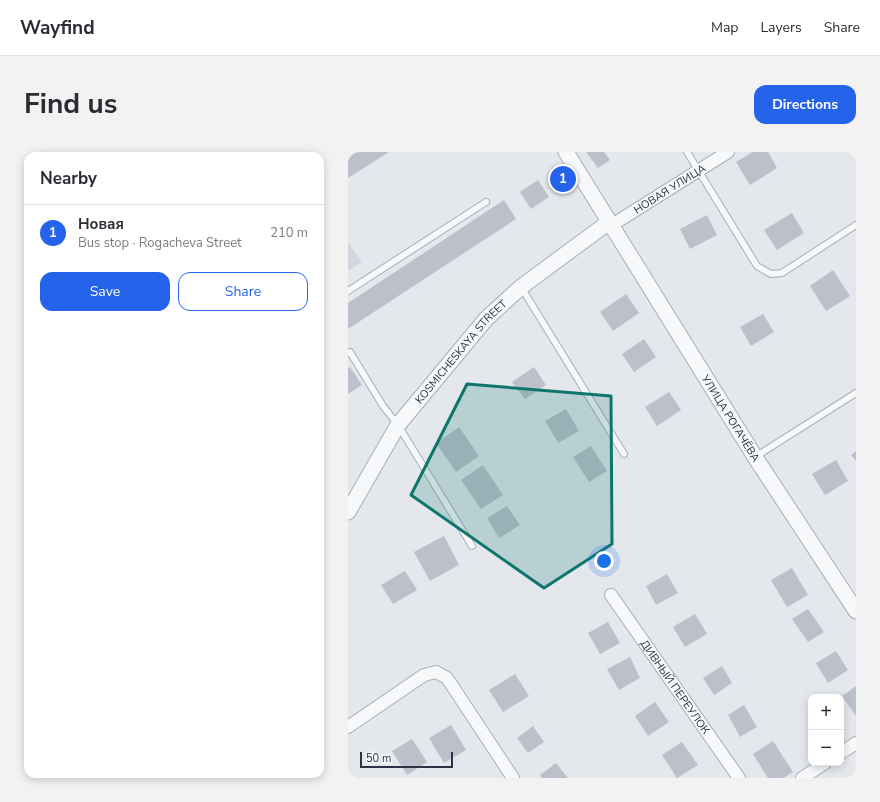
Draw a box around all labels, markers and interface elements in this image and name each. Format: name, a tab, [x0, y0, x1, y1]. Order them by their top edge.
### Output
text: Wayfind	[20, 15, 95, 41]
text: Map	[711, 18, 738, 37]
text: Layers	[760, 18, 802, 37]
text: Share	[824, 18, 860, 37]
text: Find us	[24, 85, 118, 123]
button: Directions	[754, 85, 856, 124]
street label: НОВАЯ УЛИЦА	[631, 161, 709, 218]
pin: 1	[550, 164, 576, 194]
text: Nearby	[40, 167, 97, 190]
text: Новая	[78, 214, 124, 234]
text: 1	[49, 224, 57, 242]
text: 210 m	[270, 224, 308, 242]
text: Bus stop · Rogacheva Street	[78, 234, 242, 252]
button: Save	[40, 272, 170, 311]
button: Share	[178, 272, 308, 311]
street label: KOSMICHESKAYA STREET	[412, 296, 511, 407]
street label: УЛИЦА РОГАЧЁВА	[697, 371, 763, 465]
your location	[594, 551, 614, 571]
street label: ДИВНЫЙ ПЕРЕУЛОК	[637, 637, 713, 737]
map controls	[808, 694, 844, 766]
button: +	[808, 694, 844, 730]
button: −	[808, 730, 844, 766]
scale bar	[360, 750, 453, 769]
text: 50 m	[366, 751, 391, 766]

